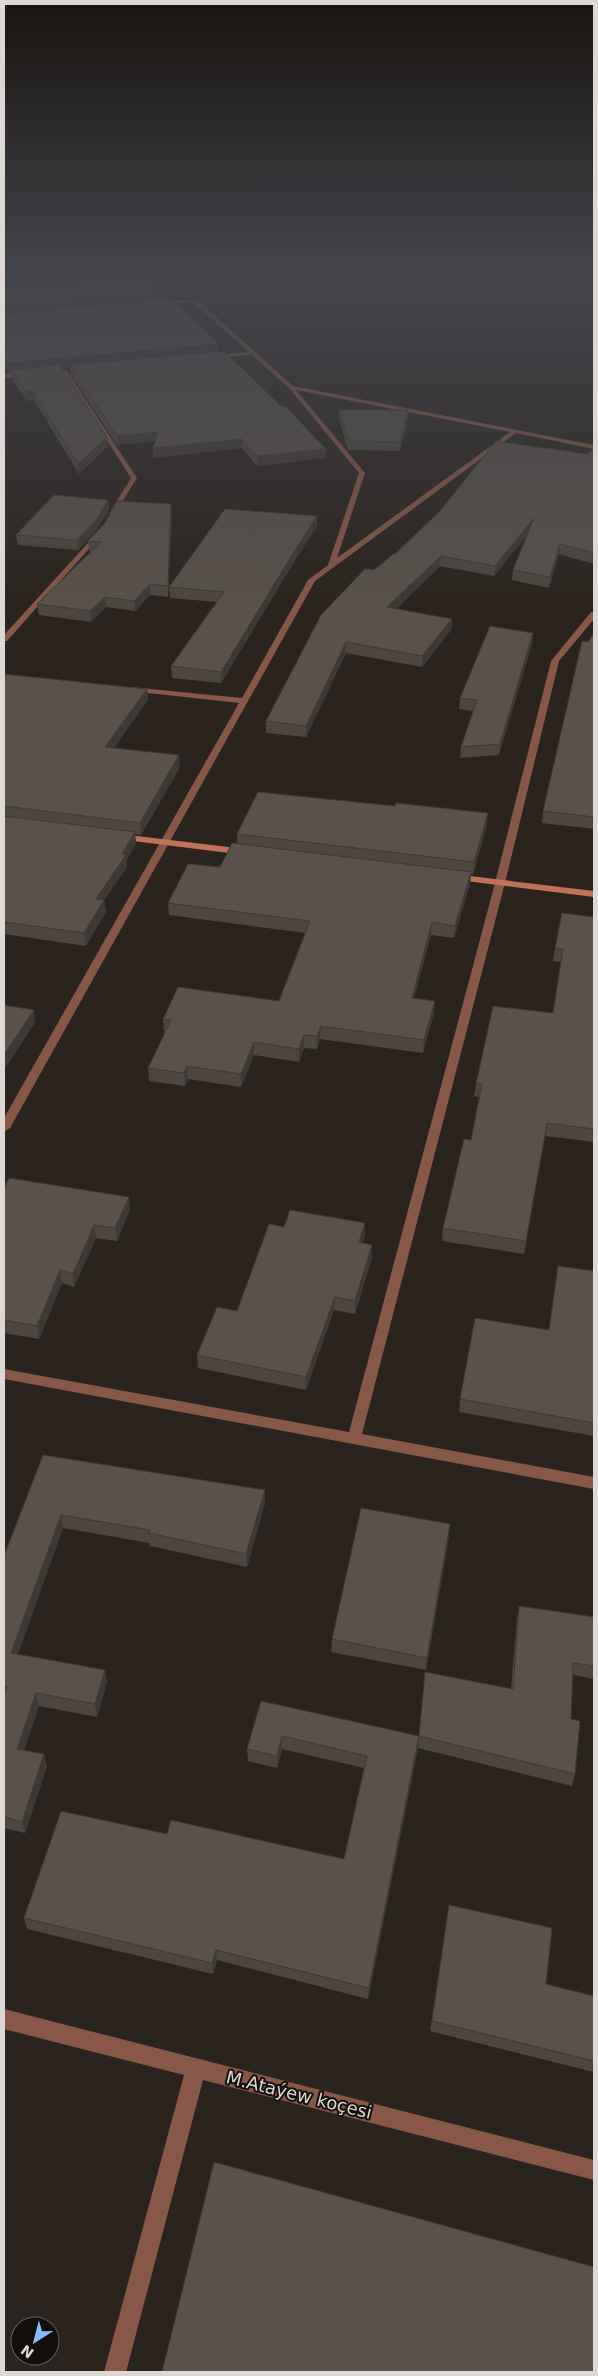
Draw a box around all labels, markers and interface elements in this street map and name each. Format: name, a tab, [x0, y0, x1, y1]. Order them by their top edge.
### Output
street label: M.Ataýew koçesi	[224, 2066, 374, 2123]
north arrow	[10, 2316, 60, 2366]
text: N	[18, 2342, 37, 2361]

